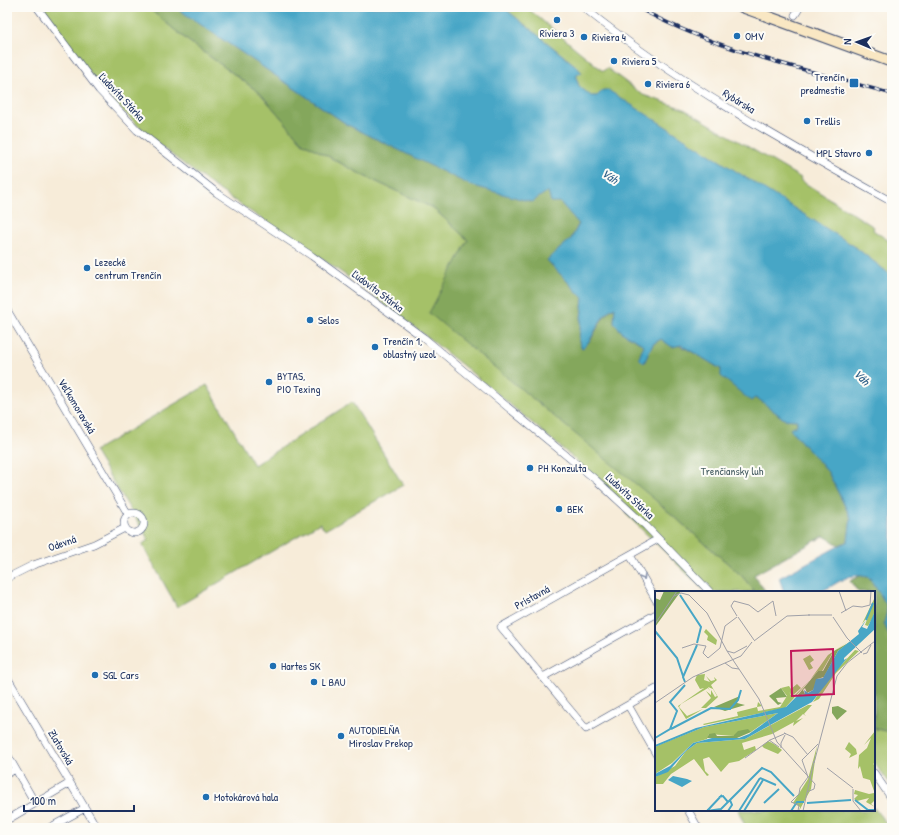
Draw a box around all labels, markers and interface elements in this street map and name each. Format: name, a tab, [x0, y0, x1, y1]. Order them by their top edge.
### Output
marker: Riviera 3	[552, 15, 562, 25]
north arrow	[837, 22, 877, 62]
place label: Riviera 3	[540, 26, 574, 40]
place label: OMV	[745, 29, 765, 43]
place label: Riviera 4	[592, 30, 626, 44]
marker: OMV	[732, 31, 742, 41]
marker: Riviera 4	[579, 32, 589, 42]
text: N	[840, 38, 854, 45]
place label: Riviera 5	[622, 54, 657, 68]
marker: Riviera 5	[609, 56, 619, 66]
street label: Ľudovíta Stárka	[96, 70, 148, 125]
place label: Trenčín predmestie	[801, 70, 846, 97]
place label: Riviera 6	[656, 77, 691, 91]
marker: Trenčín predmestie	[848, 77, 860, 89]
marker: Riviera 6	[643, 79, 653, 89]
street label: Rybárska	[720, 86, 758, 117]
place label: Trellis	[815, 114, 840, 128]
marker: Trellis	[802, 116, 812, 126]
place label: MPL Stavro	[816, 146, 862, 160]
marker: MPL Stavro	[864, 148, 874, 158]
water label: Váh	[598, 164, 622, 188]
place label: Lezecké centrum Trenčín	[95, 255, 162, 282]
marker: Lezecké centrum Trenčín	[82, 263, 92, 273]
street label: Ľudovíta Stárka	[349, 267, 407, 315]
place label: Selos	[318, 313, 339, 327]
marker: Selos	[305, 315, 315, 325]
place label: Trenčín 1, oblastný uzol	[383, 334, 436, 361]
marker: Trenčín 1, oblastný uzol	[370, 342, 380, 352]
water label: Váh	[850, 365, 875, 390]
place label: BYTAS, PIO Texing	[277, 369, 320, 396]
street label: Veľkomoravská	[55, 376, 99, 436]
marker: BYTAS, PIO Texing	[264, 377, 274, 387]
place label: PH Konzulta	[538, 461, 587, 475]
marker: PH Konzulta	[525, 463, 535, 473]
park label: Trenčiansky luh	[701, 464, 764, 478]
street label: Ľudovíta Stárka	[603, 470, 658, 522]
place label: BEK	[567, 502, 583, 516]
marker: BEK	[554, 504, 564, 514]
street label: Odevná	[46, 532, 78, 554]
one-way arrow	[639, 573, 646, 580]
street label: Prístavná	[512, 581, 553, 612]
inset map	[655, 591, 875, 811]
place label: Hartes SK	[281, 659, 321, 673]
marker: Hartes SK	[268, 661, 278, 671]
place label: SGL Cars	[103, 668, 139, 682]
marker: SGL Cars	[90, 670, 100, 680]
place label: L BAU	[322, 675, 346, 689]
marker: L BAU	[309, 677, 319, 687]
place label: AUTODIELŇA Miroslav Prekop	[349, 723, 413, 750]
street label: Zlatovská	[45, 727, 77, 768]
marker: AUTODIELŇA Miroslav Prekop	[336, 731, 346, 741]
scale bar	[24, 787, 134, 813]
place label: Motokárová hala	[214, 790, 279, 804]
text: 100 m	[30, 792, 56, 809]
marker: Motokárová hala	[201, 792, 211, 802]

